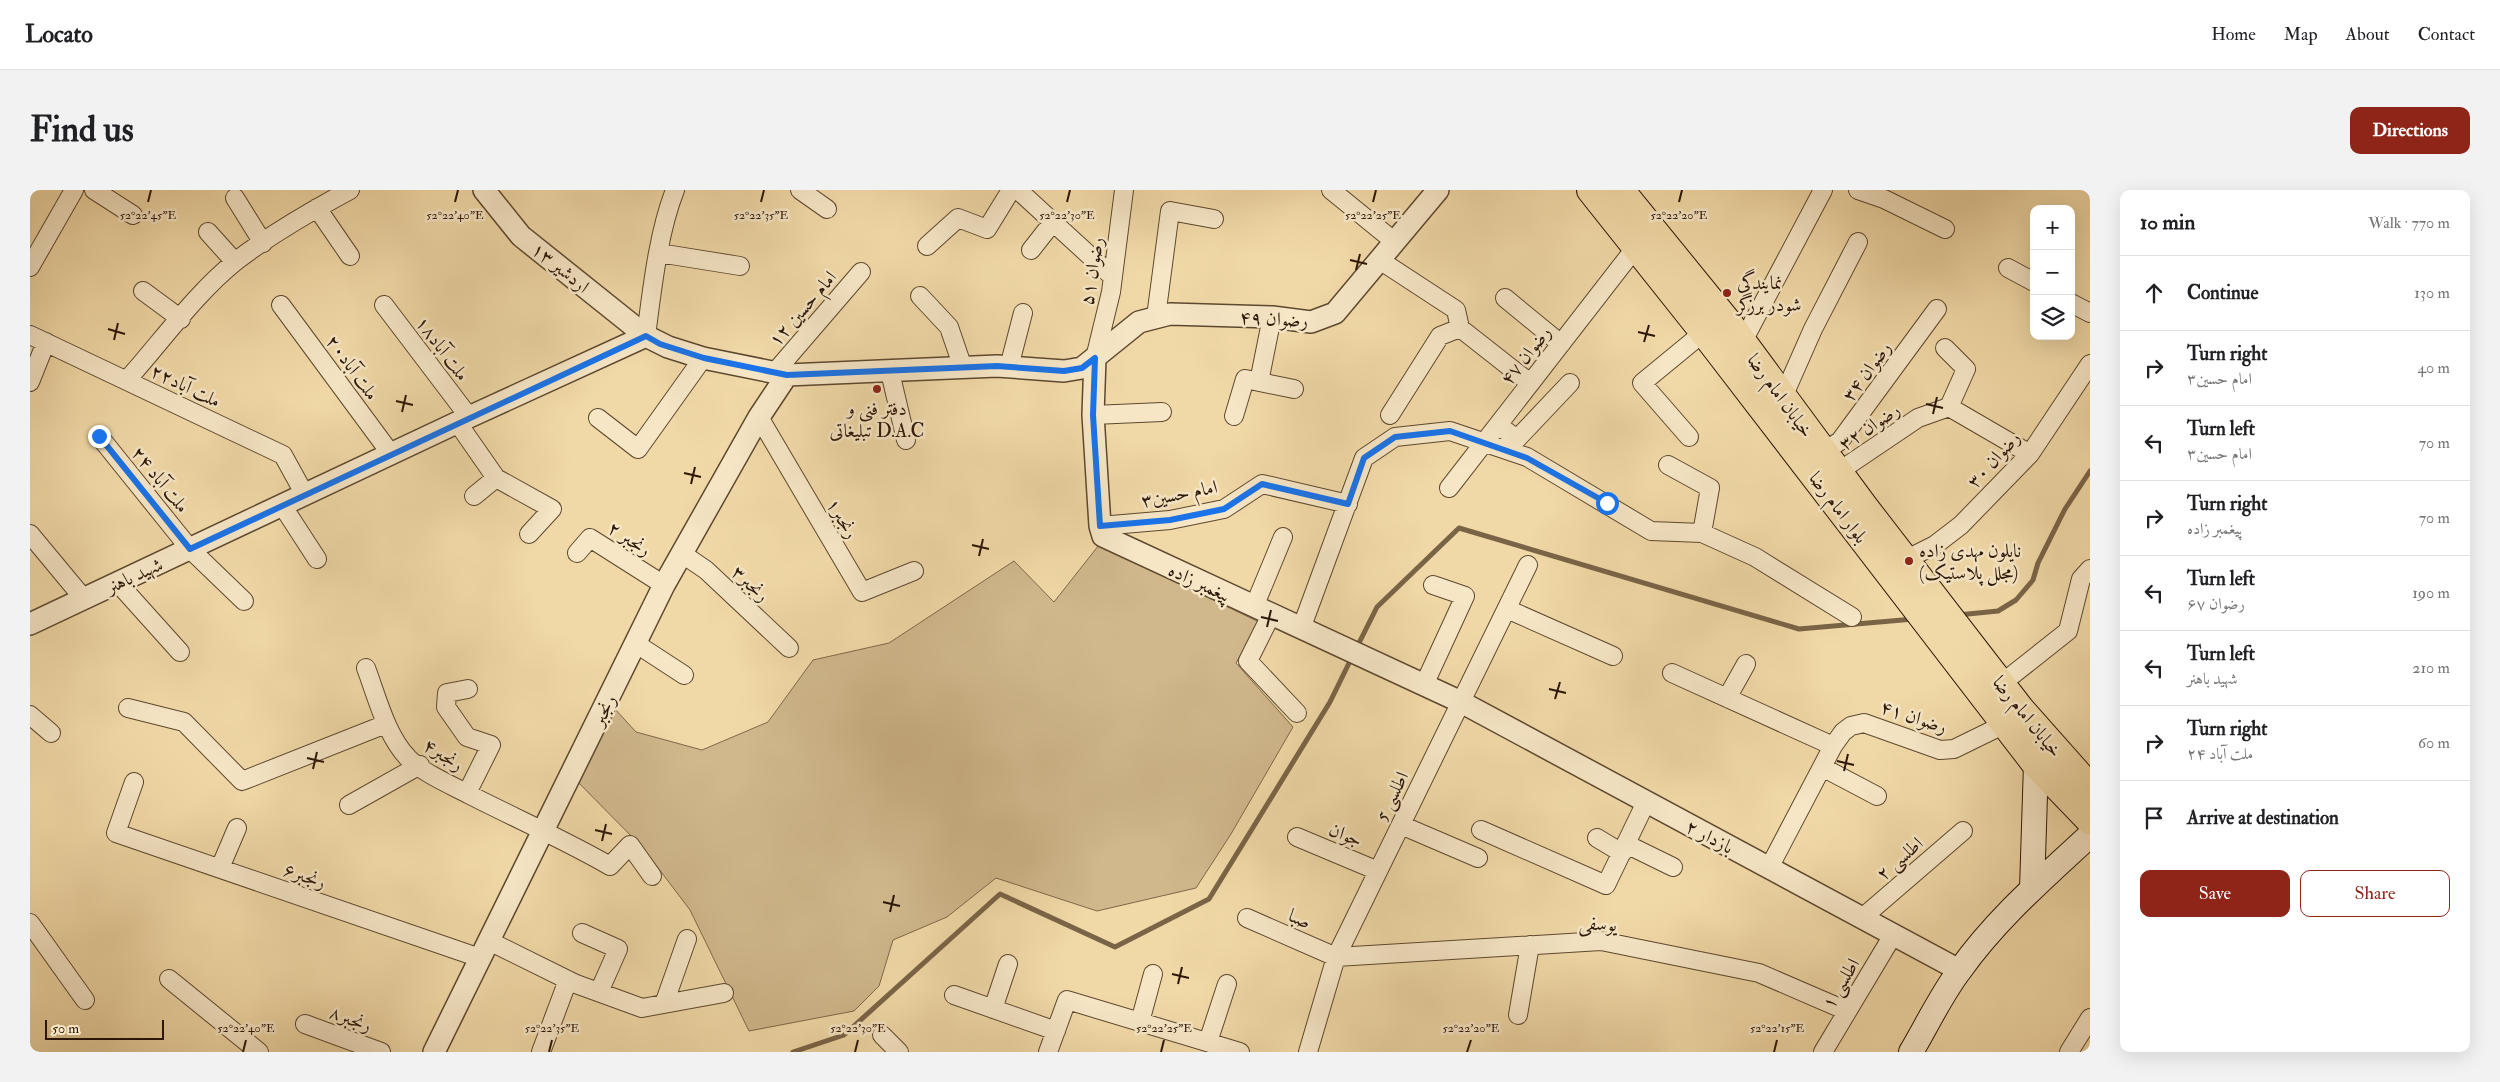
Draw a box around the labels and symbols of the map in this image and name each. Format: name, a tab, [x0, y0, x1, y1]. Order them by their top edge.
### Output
text: 52°22'45"E	[120, 208, 177, 223]
text: 52°22'40"E	[426, 208, 484, 223]
text: 52°22'35"E	[734, 208, 789, 223]
text: 52°22'30"E	[1039, 208, 1095, 223]
text: 52°22'25"E	[1345, 208, 1401, 223]
text: 52°22'20"E	[1651, 208, 1708, 223]
street label: رضوان ۵۱	[1075, 235, 1109, 307]
street label: اردشیر ۱۳	[527, 237, 594, 298]
street label: امام حسین ۱۲	[763, 266, 845, 354]
place label: نمایندگی شودر برزگر	[1735, 268, 1802, 317]
marker: نمایندگی شودر برزگر	[1721, 287, 1733, 299]
street label: رضوان ۴۹	[1239, 305, 1309, 333]
street label: ملت آباد۱۸	[410, 312, 474, 386]
street label: رضوان ۴۷	[1495, 321, 1556, 390]
street label: ملت آباد۲۰	[321, 330, 384, 405]
street label: رضوان ۳۴	[1837, 337, 1897, 406]
street label: خیابان امام رضا	[1738, 349, 1819, 445]
street label: ملت آباد۲۲	[147, 359, 224, 413]
marker: دفتر فنی و تبلیغاتی D.A.C	[871, 383, 883, 395]
place label: دفتر فنی و تبلیغاتی D.A.C	[829, 397, 925, 443]
street label: رضوان ۳۲	[1834, 398, 1905, 456]
route end	[88, 425, 111, 448]
street label: رضوان ۳۰	[1962, 426, 2026, 493]
street label: ملت آباد ۲۴	[126, 441, 194, 518]
street label: بلوار امام رضا	[1800, 467, 1873, 551]
street label: امام حسین۳	[1139, 475, 1220, 517]
route start	[1596, 492, 1619, 515]
street label: رنجبر۱	[821, 494, 864, 543]
street label: رنجبر ۲	[603, 516, 656, 562]
place label: نایلون مهدی زاده (مجلل پلاستیک)	[1919, 539, 2021, 586]
street label: شهید باهنر	[100, 552, 167, 600]
marker: نایلون مهدی زاده (مجلل پلاستیک)	[1903, 555, 1915, 567]
street label: پیغمبر زاده	[1164, 558, 1235, 609]
street label: رنجبر۳	[726, 560, 774, 607]
street label: خیابان امام رضا	[1984, 671, 2067, 765]
street label: رنجبر	[585, 691, 622, 732]
street label: رضوان ۴۱	[1877, 695, 1950, 739]
street label: رنجبر۴	[419, 733, 468, 777]
street label: اطلسی 5	[1370, 768, 1415, 826]
street label: بازدار ۲	[1681, 814, 1738, 859]
street label: جوان	[1325, 817, 1366, 852]
street label: اطلسی ۲	[1871, 832, 1929, 887]
street label: رنجبر۶	[280, 858, 329, 894]
street label: صبا	[1285, 903, 1315, 934]
street label: یوسفی	[1578, 911, 1619, 938]
street label: اطلسی ۱	[1816, 954, 1866, 1014]
street label: رنجبر۸	[326, 1000, 375, 1038]
scale bar	[45, 1017, 164, 1040]
text: 52°22'40"E	[217, 1021, 275, 1036]
text: 52°22'35"E	[525, 1021, 580, 1036]
text: 52°22'30"E	[830, 1021, 886, 1036]
text: 52°22'25"E	[1136, 1021, 1192, 1036]
text: 52°22'20"E	[1443, 1021, 1500, 1036]
text: 52°22'15"E	[1750, 1021, 1804, 1036]

